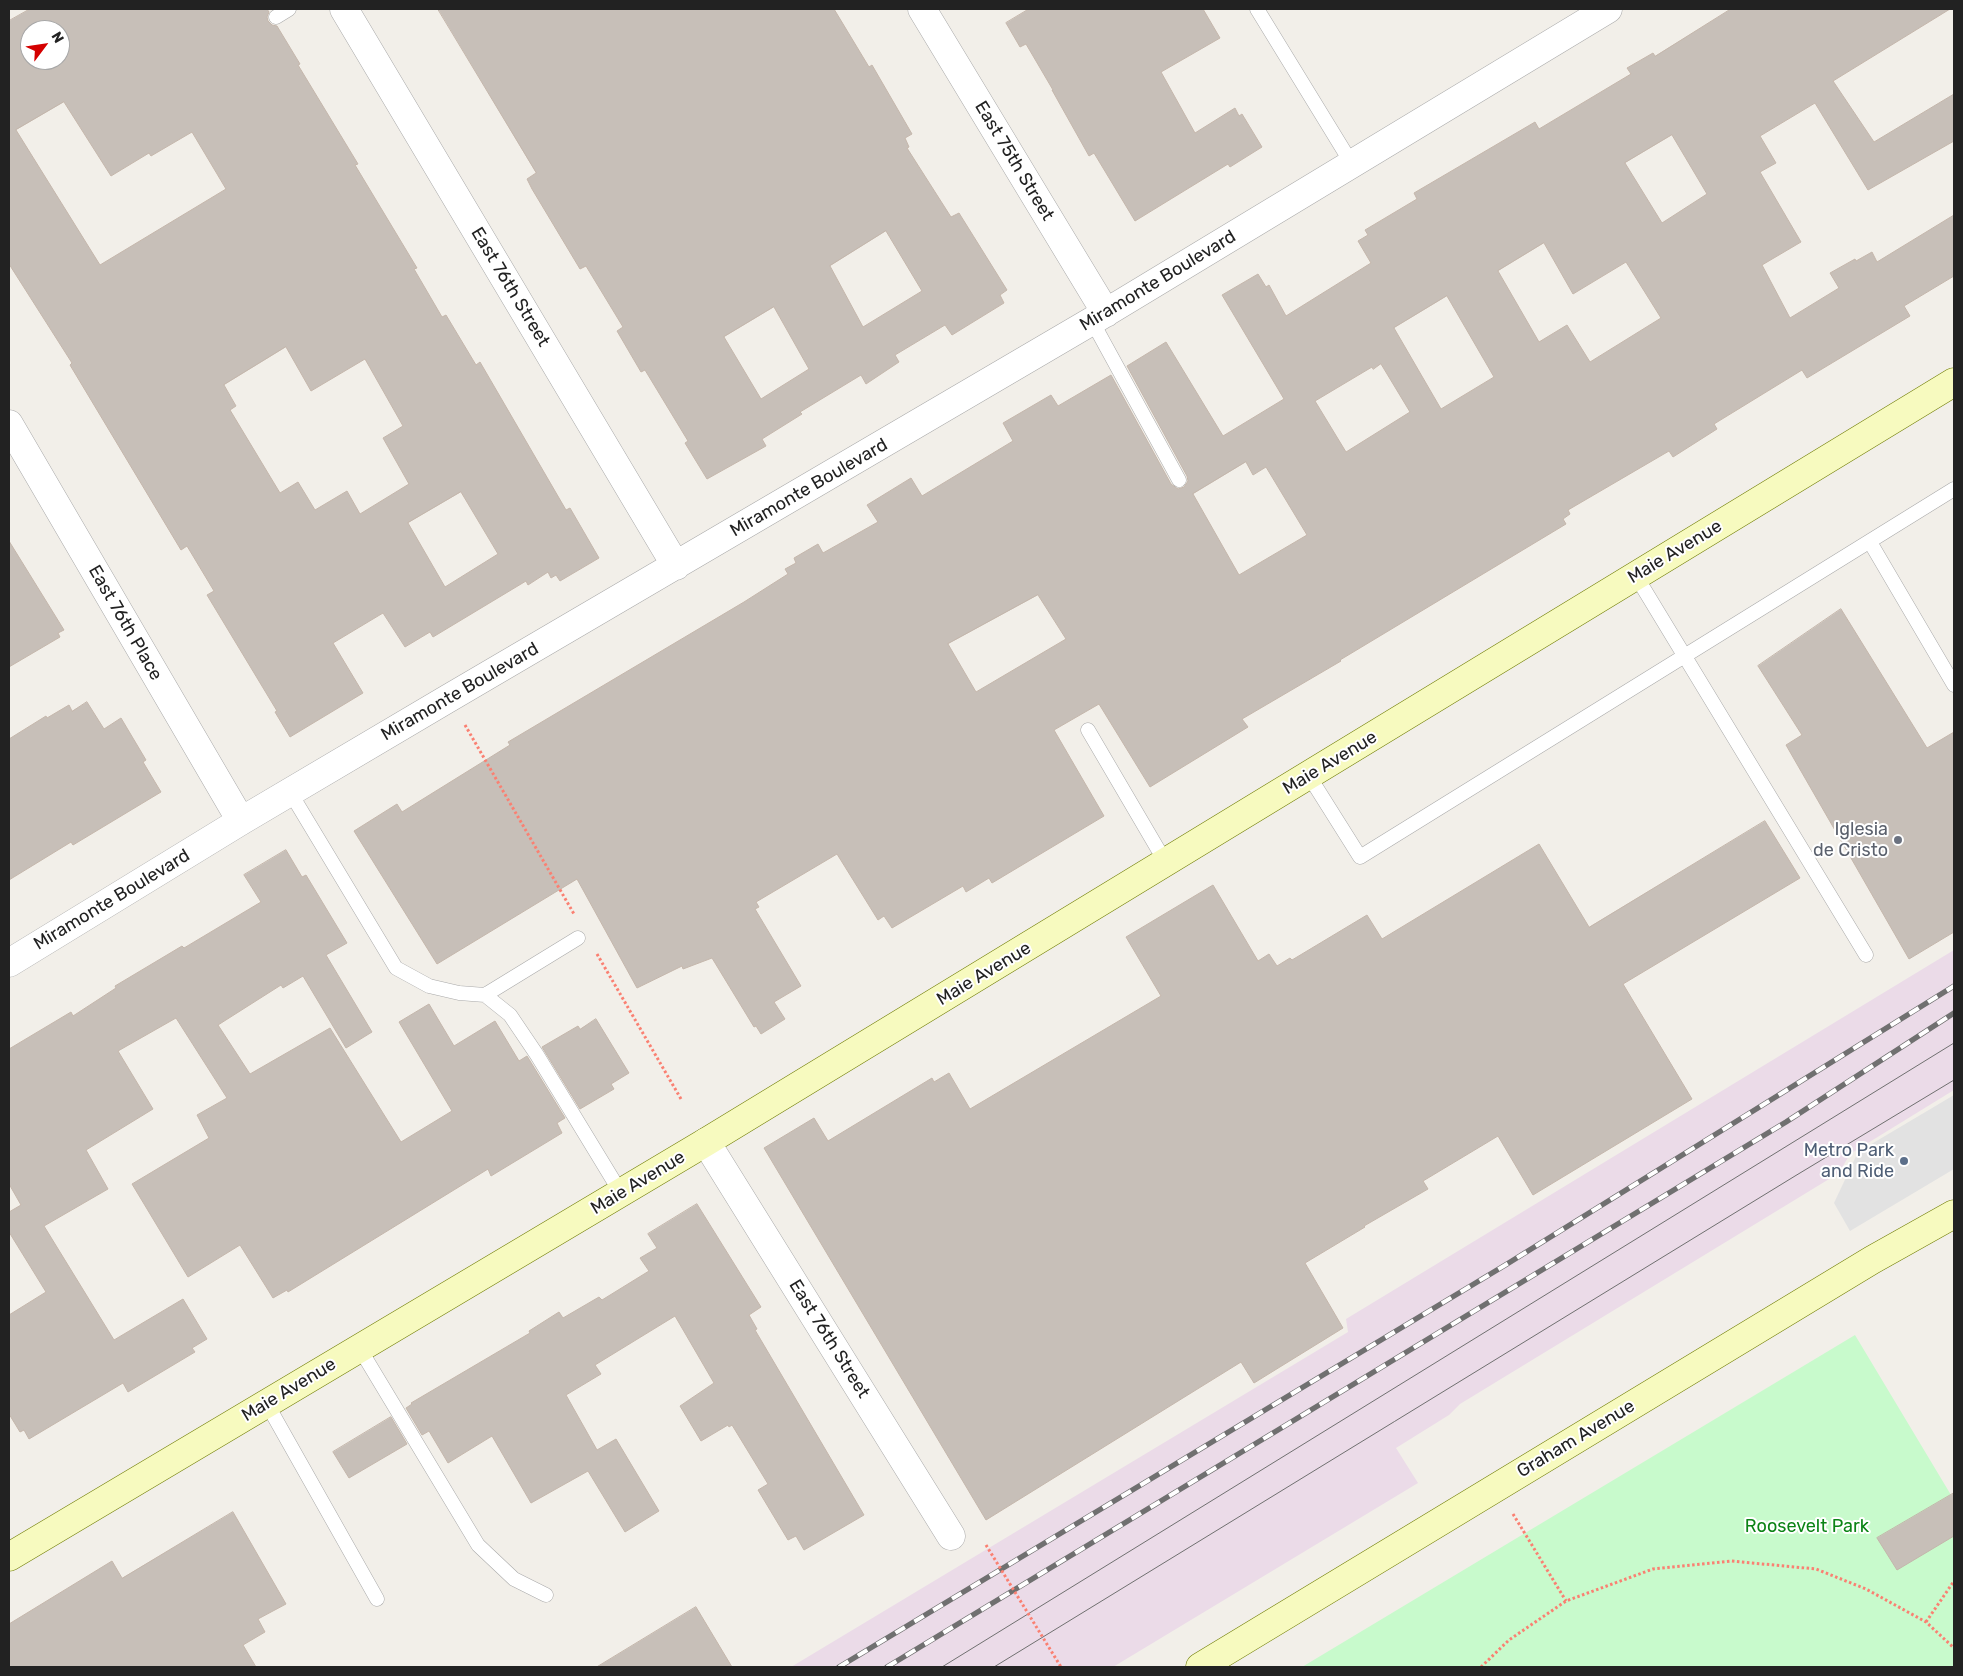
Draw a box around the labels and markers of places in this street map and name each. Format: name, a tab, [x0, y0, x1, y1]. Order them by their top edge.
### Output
place label: Iglesia de Cristo	[1813, 819, 1888, 862]
marker: Iglesia de Cristo	[1892, 834, 1904, 846]
place label: Metro Park and Ride	[1804, 1140, 1894, 1182]
marker: Metro Park and Ride	[1898, 1155, 1910, 1167]

